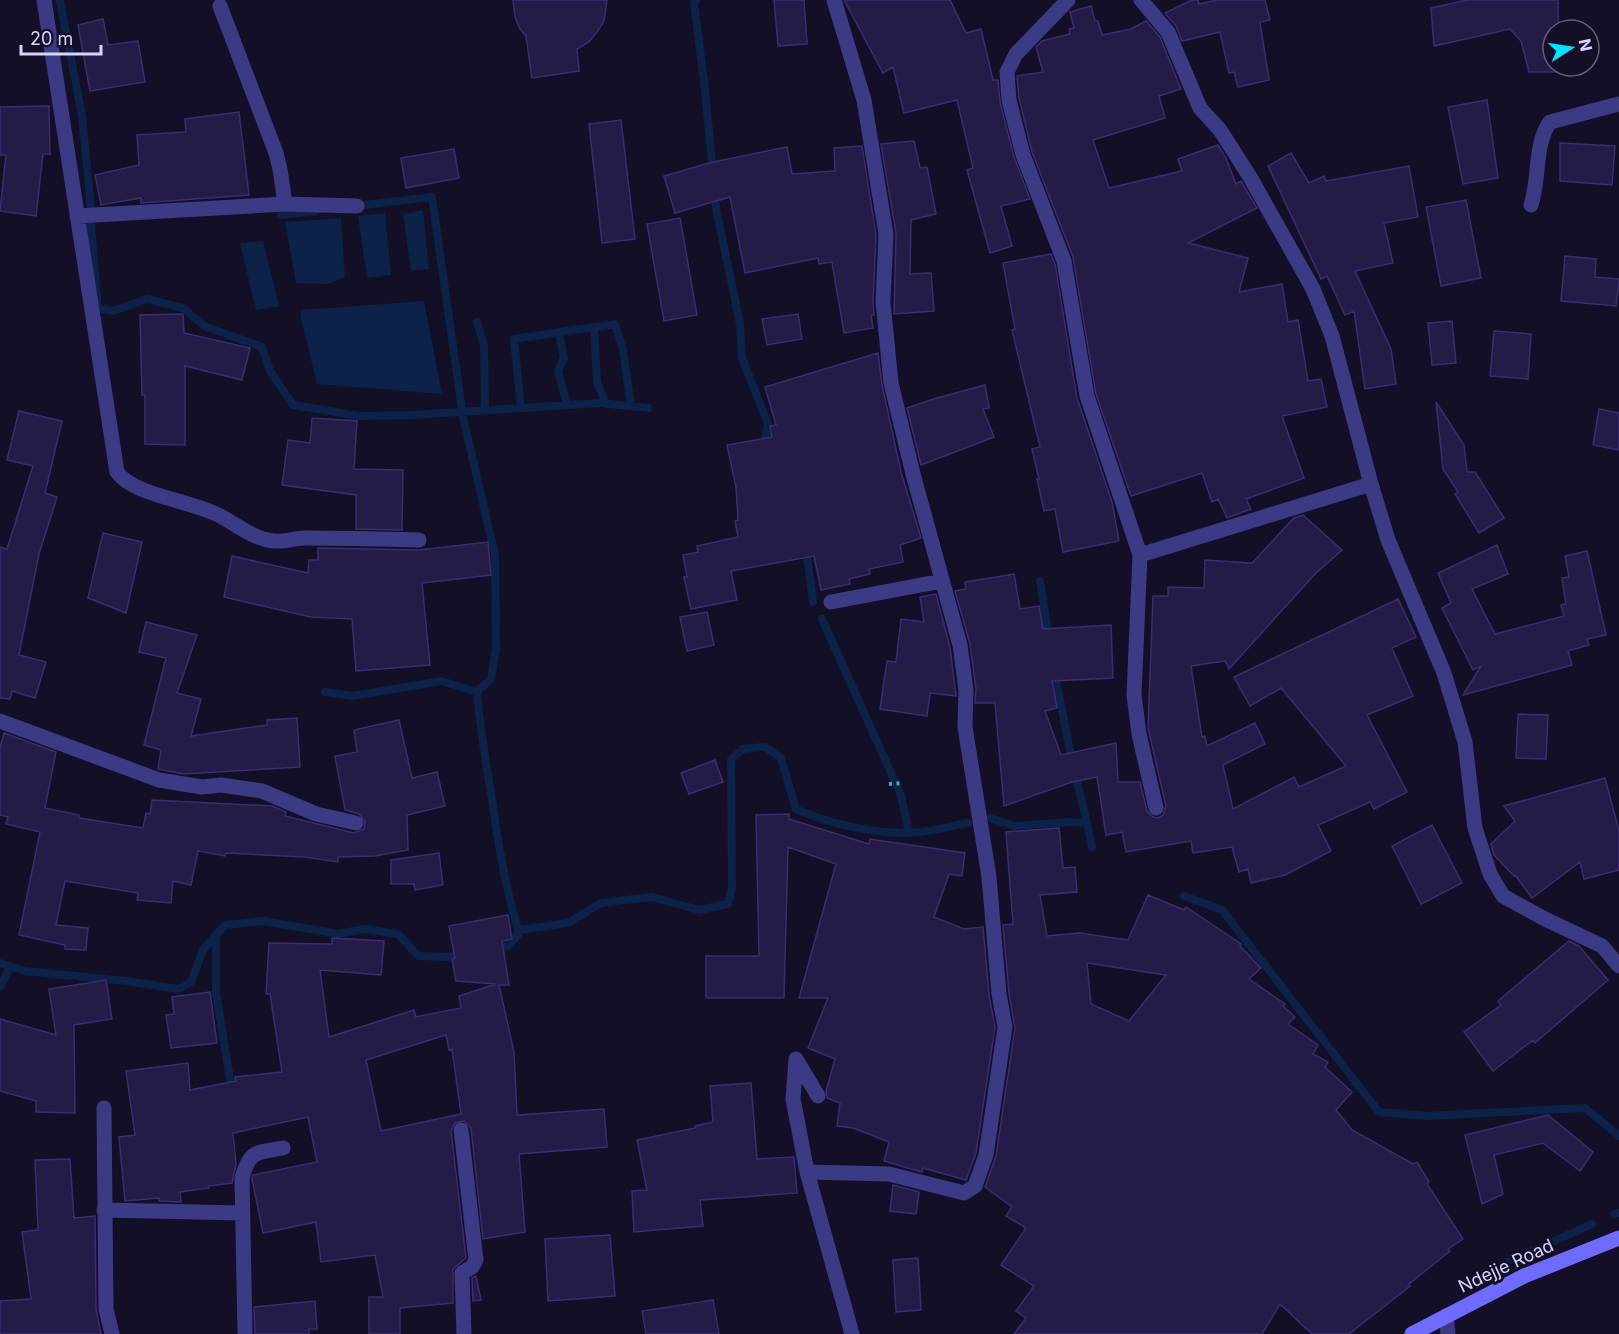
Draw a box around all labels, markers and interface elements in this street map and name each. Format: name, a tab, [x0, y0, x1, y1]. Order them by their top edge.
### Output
scale bar	[21, 18, 100, 56]
north arrow	[1541, 18, 1601, 78]
text: 20 m	[30, 28, 73, 49]
text: N	[1575, 37, 1597, 53]
street label: Ndejje Road	[1455, 1234, 1557, 1297]

